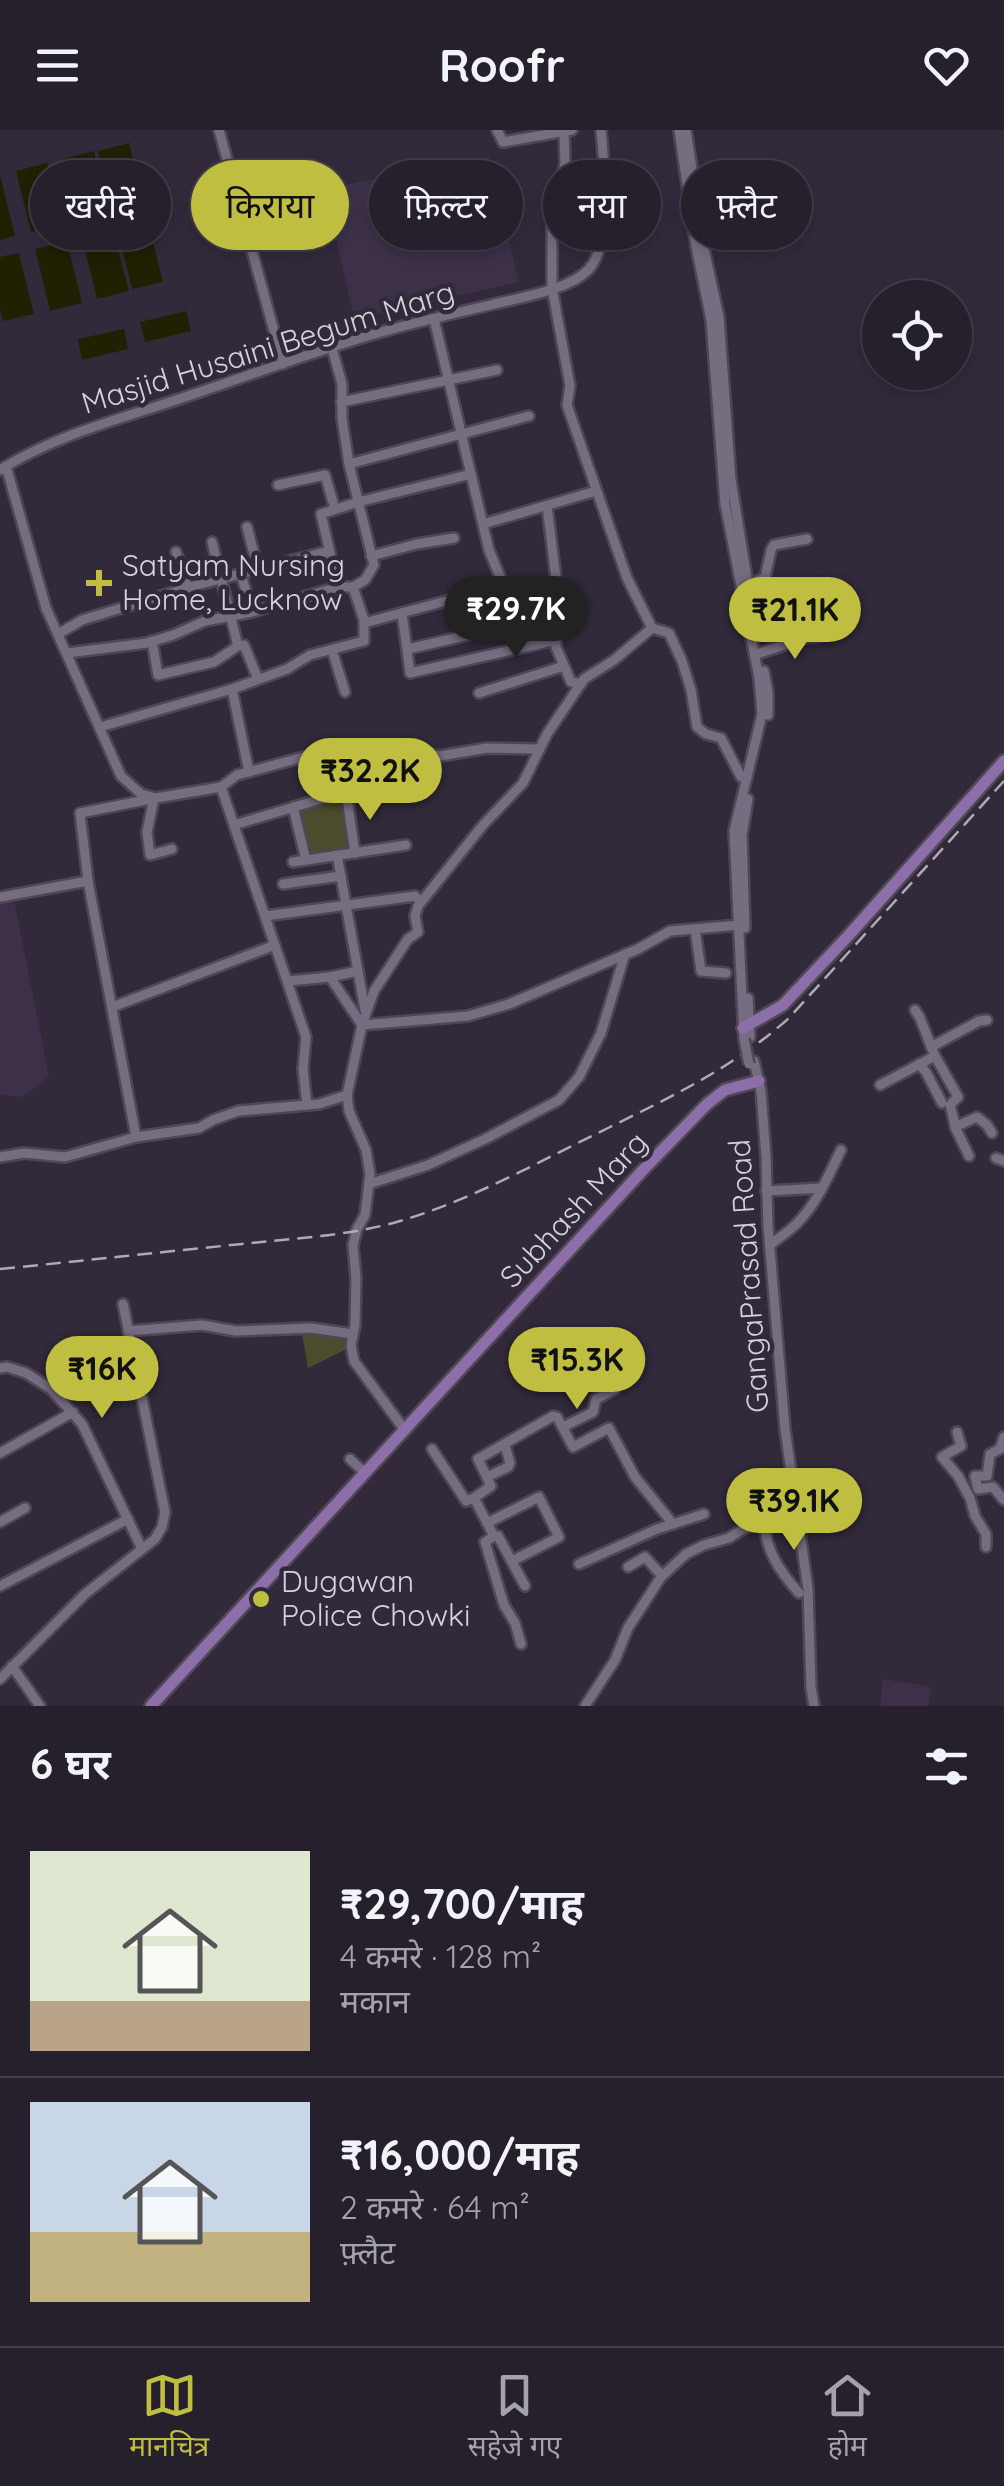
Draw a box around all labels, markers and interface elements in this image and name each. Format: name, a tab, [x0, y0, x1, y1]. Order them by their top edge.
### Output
text: Roofr	[439, 37, 565, 93]
icon: menu	[30, 38, 85, 93]
icon: heart	[919, 38, 974, 93]
chip: खरीदें	[30, 160, 171, 250]
chip: किराया	[191, 160, 349, 250]
chip: फ़िल्टर	[369, 160, 523, 250]
chip: नया	[543, 160, 661, 250]
chip: फ़्लैट	[681, 160, 812, 250]
street label: Masjid Husaini Begum Marg	[77, 272, 459, 422]
map controls	[862, 280, 972, 390]
button: locate	[862, 280, 972, 390]
place label: Satyam Nursing Home, Lucknow	[122, 546, 345, 618]
marker: Satyam Nursing Home, Lucknow	[86, 570, 112, 596]
pin: ₹29.7K	[435, 576, 597, 661]
pin: ₹21.1K	[714, 577, 876, 662]
text: ₹29.7K	[466, 588, 566, 628]
text: ₹21.1K	[751, 589, 839, 629]
pin: ₹32.2K	[289, 738, 451, 823]
text: ₹32.2K	[320, 750, 420, 790]
street label: Subhash Marg	[491, 1123, 655, 1295]
street label: GangaPrasad Road	[719, 1138, 777, 1414]
pin: ₹15.3K	[496, 1327, 658, 1412]
pin: ₹16K	[43, 1336, 161, 1421]
text: ₹15.3K	[530, 1339, 624, 1379]
text: ₹16K	[68, 1348, 136, 1388]
pin: ₹39.1K	[713, 1468, 875, 1553]
text: ₹39.1K	[748, 1480, 840, 1520]
place label: Dugawan Police Chowki	[281, 1562, 470, 1634]
marker: Dugawan Police Chowki	[250, 1588, 272, 1610]
text: 6 घर	[30, 1737, 111, 1790]
icon: filters	[919, 1739, 974, 1794]
text: ₹29,700/माह	[340, 1877, 584, 1930]
icon: home	[110, 1891, 230, 2011]
text: 4 कमरे · 128 m²	[340, 1936, 541, 1976]
text: मकान	[340, 1981, 410, 2021]
text: ₹16,000/माह	[340, 2128, 579, 2181]
icon: home	[110, 2142, 230, 2262]
text: 2 कमरे · 64 m²	[340, 2187, 530, 2227]
text: फ़्लैट	[340, 2232, 395, 2272]
tab: मानचित्र	[129, 2368, 209, 2467]
tab: सहेजे गए	[468, 2368, 561, 2467]
tab: होम	[820, 2368, 875, 2467]

